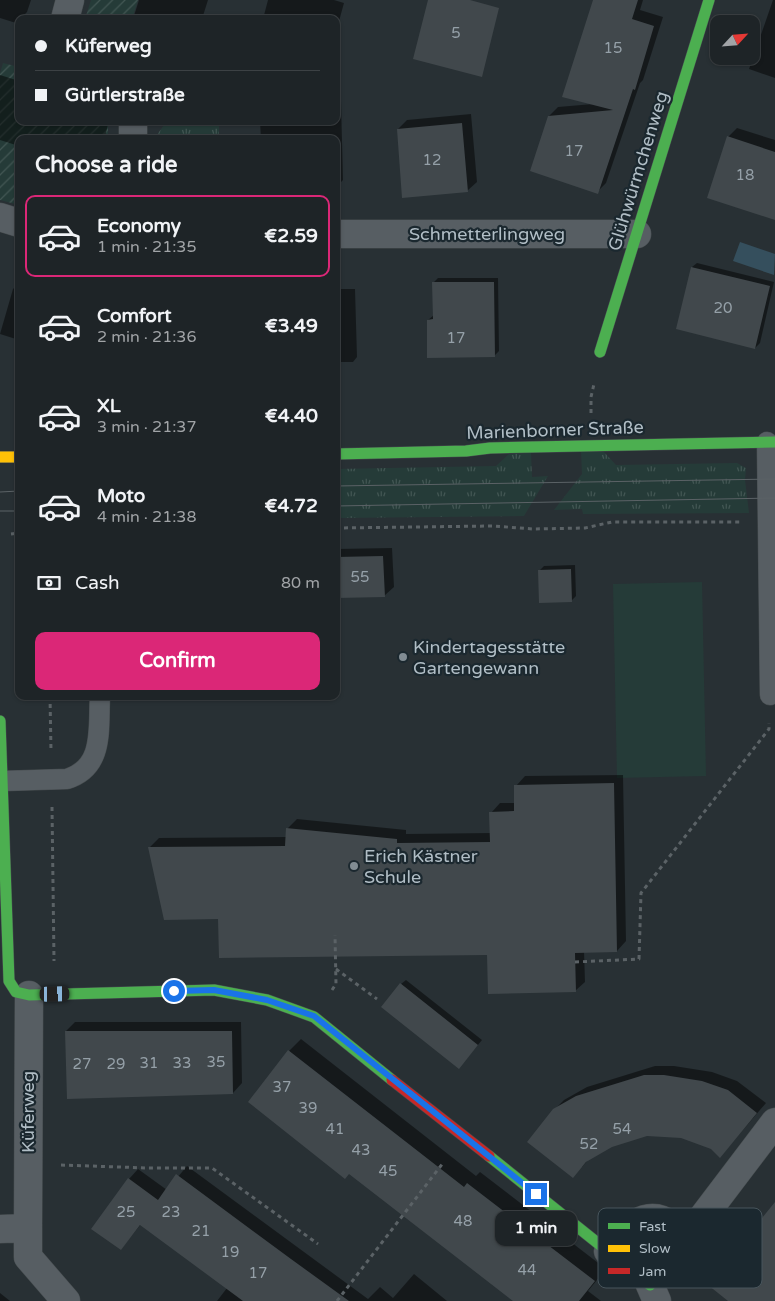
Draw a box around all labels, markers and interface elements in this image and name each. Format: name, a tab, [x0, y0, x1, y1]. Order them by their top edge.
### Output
north arrow	[710, 15, 760, 65]
map controls	[710, 15, 760, 65]
house number: 5	[451, 24, 461, 42]
text: Küferweg	[65, 35, 152, 57]
house number: 15	[604, 39, 622, 57]
text: Gürtlerstraße	[65, 84, 185, 106]
street label: Glühwürmchenweg	[603, 89, 673, 253]
house number: 17	[565, 142, 583, 160]
house number: 12	[423, 151, 441, 169]
text: Choose a ride	[35, 152, 178, 178]
house number: 18	[736, 166, 754, 184]
icon: car	[37, 214, 82, 259]
text: Economy	[97, 215, 181, 237]
street label: Schmetterlingweg	[409, 223, 565, 245]
text: €2.59	[264, 225, 318, 247]
text: 1 min · 21:35	[97, 237, 196, 257]
house number: 20	[714, 299, 732, 317]
icon: car	[37, 304, 82, 349]
text: Comfort	[97, 305, 171, 327]
text: €3.49	[265, 315, 318, 337]
text: 2 min · 21:36	[97, 327, 196, 347]
house number: 17	[447, 329, 465, 347]
icon: car	[37, 394, 82, 439]
text: XL	[97, 395, 121, 417]
text: €4.40	[265, 405, 318, 427]
street label: Marienborner Straße	[466, 416, 644, 444]
text: 3 min · 21:37	[97, 417, 196, 437]
icon: car	[37, 484, 82, 529]
text: Moto	[97, 485, 145, 507]
text: €4.72	[264, 495, 318, 517]
text: 4 min · 21:38	[97, 507, 196, 527]
house number: 55	[351, 568, 369, 586]
icon: cash	[35, 569, 63, 597]
text: Cash	[75, 572, 120, 594]
text: 80 m	[281, 573, 320, 593]
button: Confirm	[35, 632, 320, 690]
place label: Kindertagesstätte Gartengewann	[413, 636, 565, 679]
marker: Kindertagesstätte Gartengewann	[397, 651, 409, 663]
place label: Erich Kästner Schule	[364, 845, 478, 888]
marker: Erich Kästner Schule	[348, 860, 360, 872]
route start	[163, 980, 185, 1002]
car	[39, 986, 70, 1002]
house number: 35	[207, 1053, 225, 1071]
house number: 31	[140, 1054, 158, 1072]
house number: 33	[173, 1054, 191, 1072]
house number: 27	[73, 1055, 91, 1073]
house number: 29	[107, 1055, 125, 1073]
street label: Küferweg	[17, 1071, 39, 1153]
house number: 37	[273, 1078, 291, 1096]
house number: 39	[299, 1099, 317, 1117]
house number: 41	[326, 1120, 344, 1138]
house number: 54	[613, 1120, 631, 1138]
house number: 52	[580, 1135, 598, 1153]
house number: 43	[352, 1141, 370, 1159]
house number: 45	[379, 1162, 397, 1180]
route end	[525, 1183, 547, 1205]
house number: 25	[117, 1203, 135, 1221]
house number: 23	[162, 1203, 180, 1221]
legend	[598, 1208, 762, 1288]
house number: 48	[454, 1212, 472, 1230]
callout: 1 min	[495, 1212, 577, 1246]
text: 1 min	[515, 1218, 557, 1238]
text: Fast	[639, 1218, 667, 1235]
house number: 21	[192, 1222, 210, 1240]
text: Slow	[639, 1240, 671, 1257]
house number: 19	[221, 1243, 239, 1261]
house number: 44	[518, 1261, 536, 1279]
text: Jam	[639, 1263, 666, 1280]
house number: 17	[249, 1264, 267, 1282]

